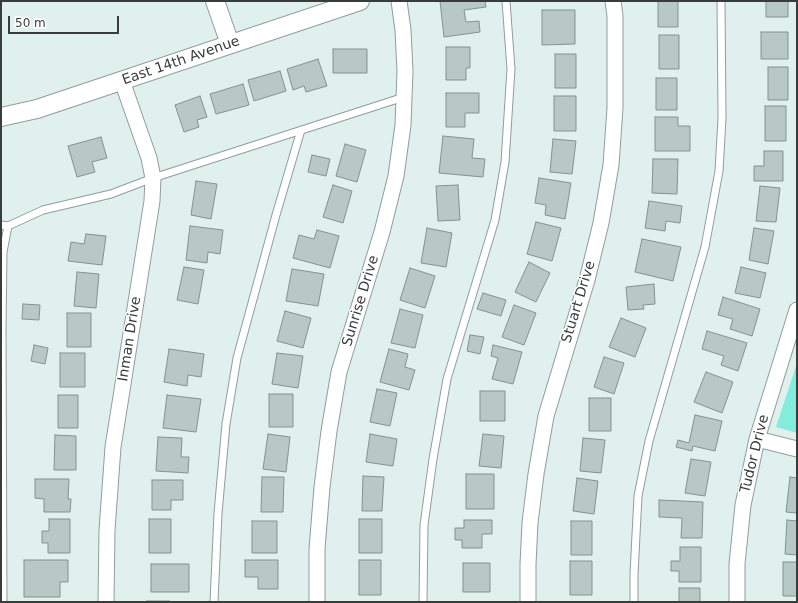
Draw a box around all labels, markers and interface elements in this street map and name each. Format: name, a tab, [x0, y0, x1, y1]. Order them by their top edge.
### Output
scale bar	[10, 8, 121, 34]
text: 50 m	[15, 16, 46, 30]
street label: East 14th Avenue	[120, 33, 242, 89]
street label: Sunrise Drive	[339, 254, 383, 348]
street label: Stuart Drive	[559, 259, 599, 345]
street label: Inman Drive	[115, 295, 145, 383]
street label: Tudor Drive	[737, 413, 773, 495]

